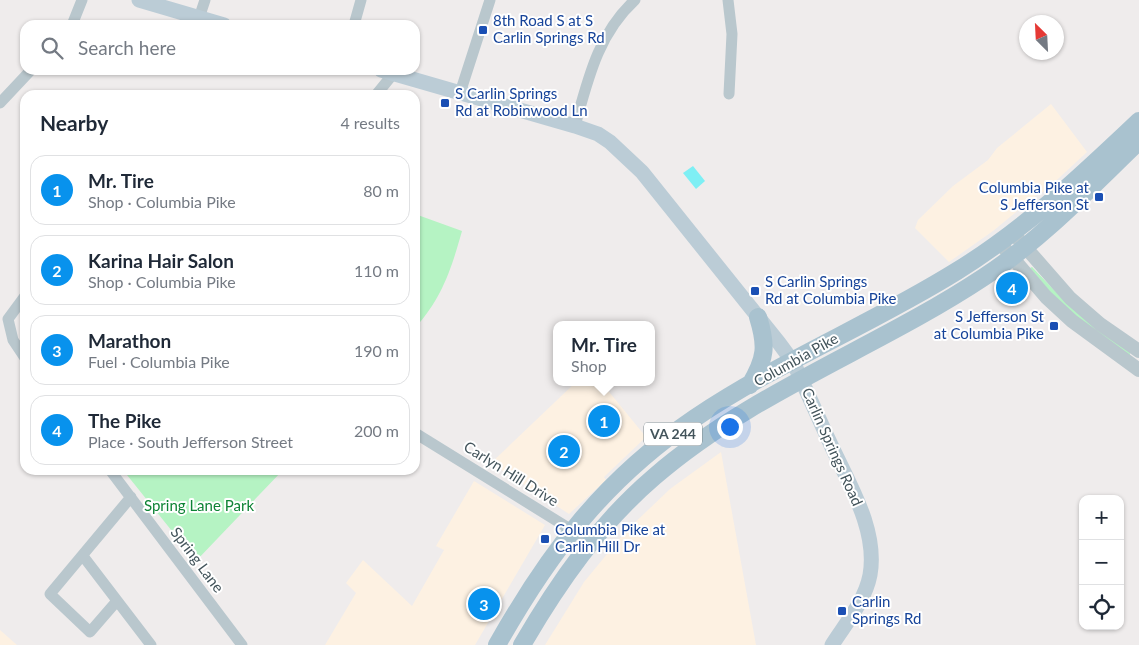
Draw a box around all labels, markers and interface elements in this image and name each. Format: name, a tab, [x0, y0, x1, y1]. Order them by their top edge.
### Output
place label: 8th Road S at S Carlin Springs Rd	[493, 11, 605, 46]
north arrow	[1019, 15, 1064, 60]
search box	[20, 20, 420, 75]
marker: 8th Road S at S Carlin Springs Rd	[477, 24, 489, 36]
icon: search	[38, 34, 66, 62]
text: Search here	[78, 36, 176, 59]
place label: S Carlin Springs Rd at Robinwood Ln	[455, 84, 588, 119]
marker: S Carlin Springs Rd at Robinwood Ln	[439, 97, 451, 109]
text: Nearby	[40, 110, 108, 135]
text: 4 results	[340, 113, 400, 132]
text: Mr. Tire	[88, 169, 154, 192]
place label: Columbia Pike at S Jefferson St	[979, 178, 1090, 213]
text: 1	[52, 181, 62, 200]
text: 80 m	[363, 181, 399, 200]
marker: Columbia Pike at S Jefferson St	[1093, 191, 1105, 203]
text: Shop · Columbia Pike	[88, 192, 236, 211]
text: Karina Hair Salon	[88, 249, 234, 272]
text: 2	[52, 261, 62, 280]
text: 110 m	[354, 261, 399, 280]
pin: 4	[996, 269, 1028, 307]
text: Shop · Columbia Pike	[88, 272, 236, 291]
place label: S Carlin Springs Rd at Columbia Pike	[765, 272, 896, 307]
marker: S Carlin Springs Rd at Columbia Pike	[749, 285, 761, 297]
place label: S Jefferson St at Columbia Pike	[934, 307, 1045, 342]
marker: S Jefferson St at Columbia Pike	[1048, 320, 1060, 332]
popup	[553, 321, 655, 386]
text: Marathon	[88, 329, 171, 352]
street label: Columbia Pike	[750, 329, 841, 390]
text: Mr. Tire	[571, 333, 637, 356]
text: 3	[52, 341, 62, 360]
text: 190 m	[354, 341, 399, 360]
text: Fuel · Columbia Pike	[88, 352, 230, 371]
text: Shop	[571, 356, 607, 375]
street label: Carlin Springs Road	[799, 385, 867, 508]
pin: 1	[588, 402, 620, 440]
text: The Pike	[88, 409, 161, 432]
your location	[717, 414, 743, 440]
text: 4	[52, 421, 62, 440]
text: 200 m	[354, 421, 399, 440]
road number: VA 244	[644, 422, 702, 446]
text: Place · South Jefferson Street	[88, 432, 293, 451]
pin: 2	[548, 432, 580, 470]
street label: Carlyn Hill Drive	[461, 437, 562, 509]
map controls	[1079, 495, 1124, 630]
button: +	[1079, 495, 1124, 540]
park label: Spring Lane Park	[144, 496, 254, 514]
place label: Columbia Pike at Carlin Hill Dr	[555, 520, 666, 555]
street label: Spring Lane	[167, 523, 228, 596]
marker: Columbia Pike at Carlin Hill Dr	[539, 533, 551, 545]
button: −	[1079, 540, 1124, 585]
pin: 3	[468, 585, 500, 623]
button: locate	[1079, 585, 1124, 630]
place label: Carlin Springs Rd	[852, 592, 921, 627]
marker: Carlin Springs Rd	[836, 605, 848, 617]

